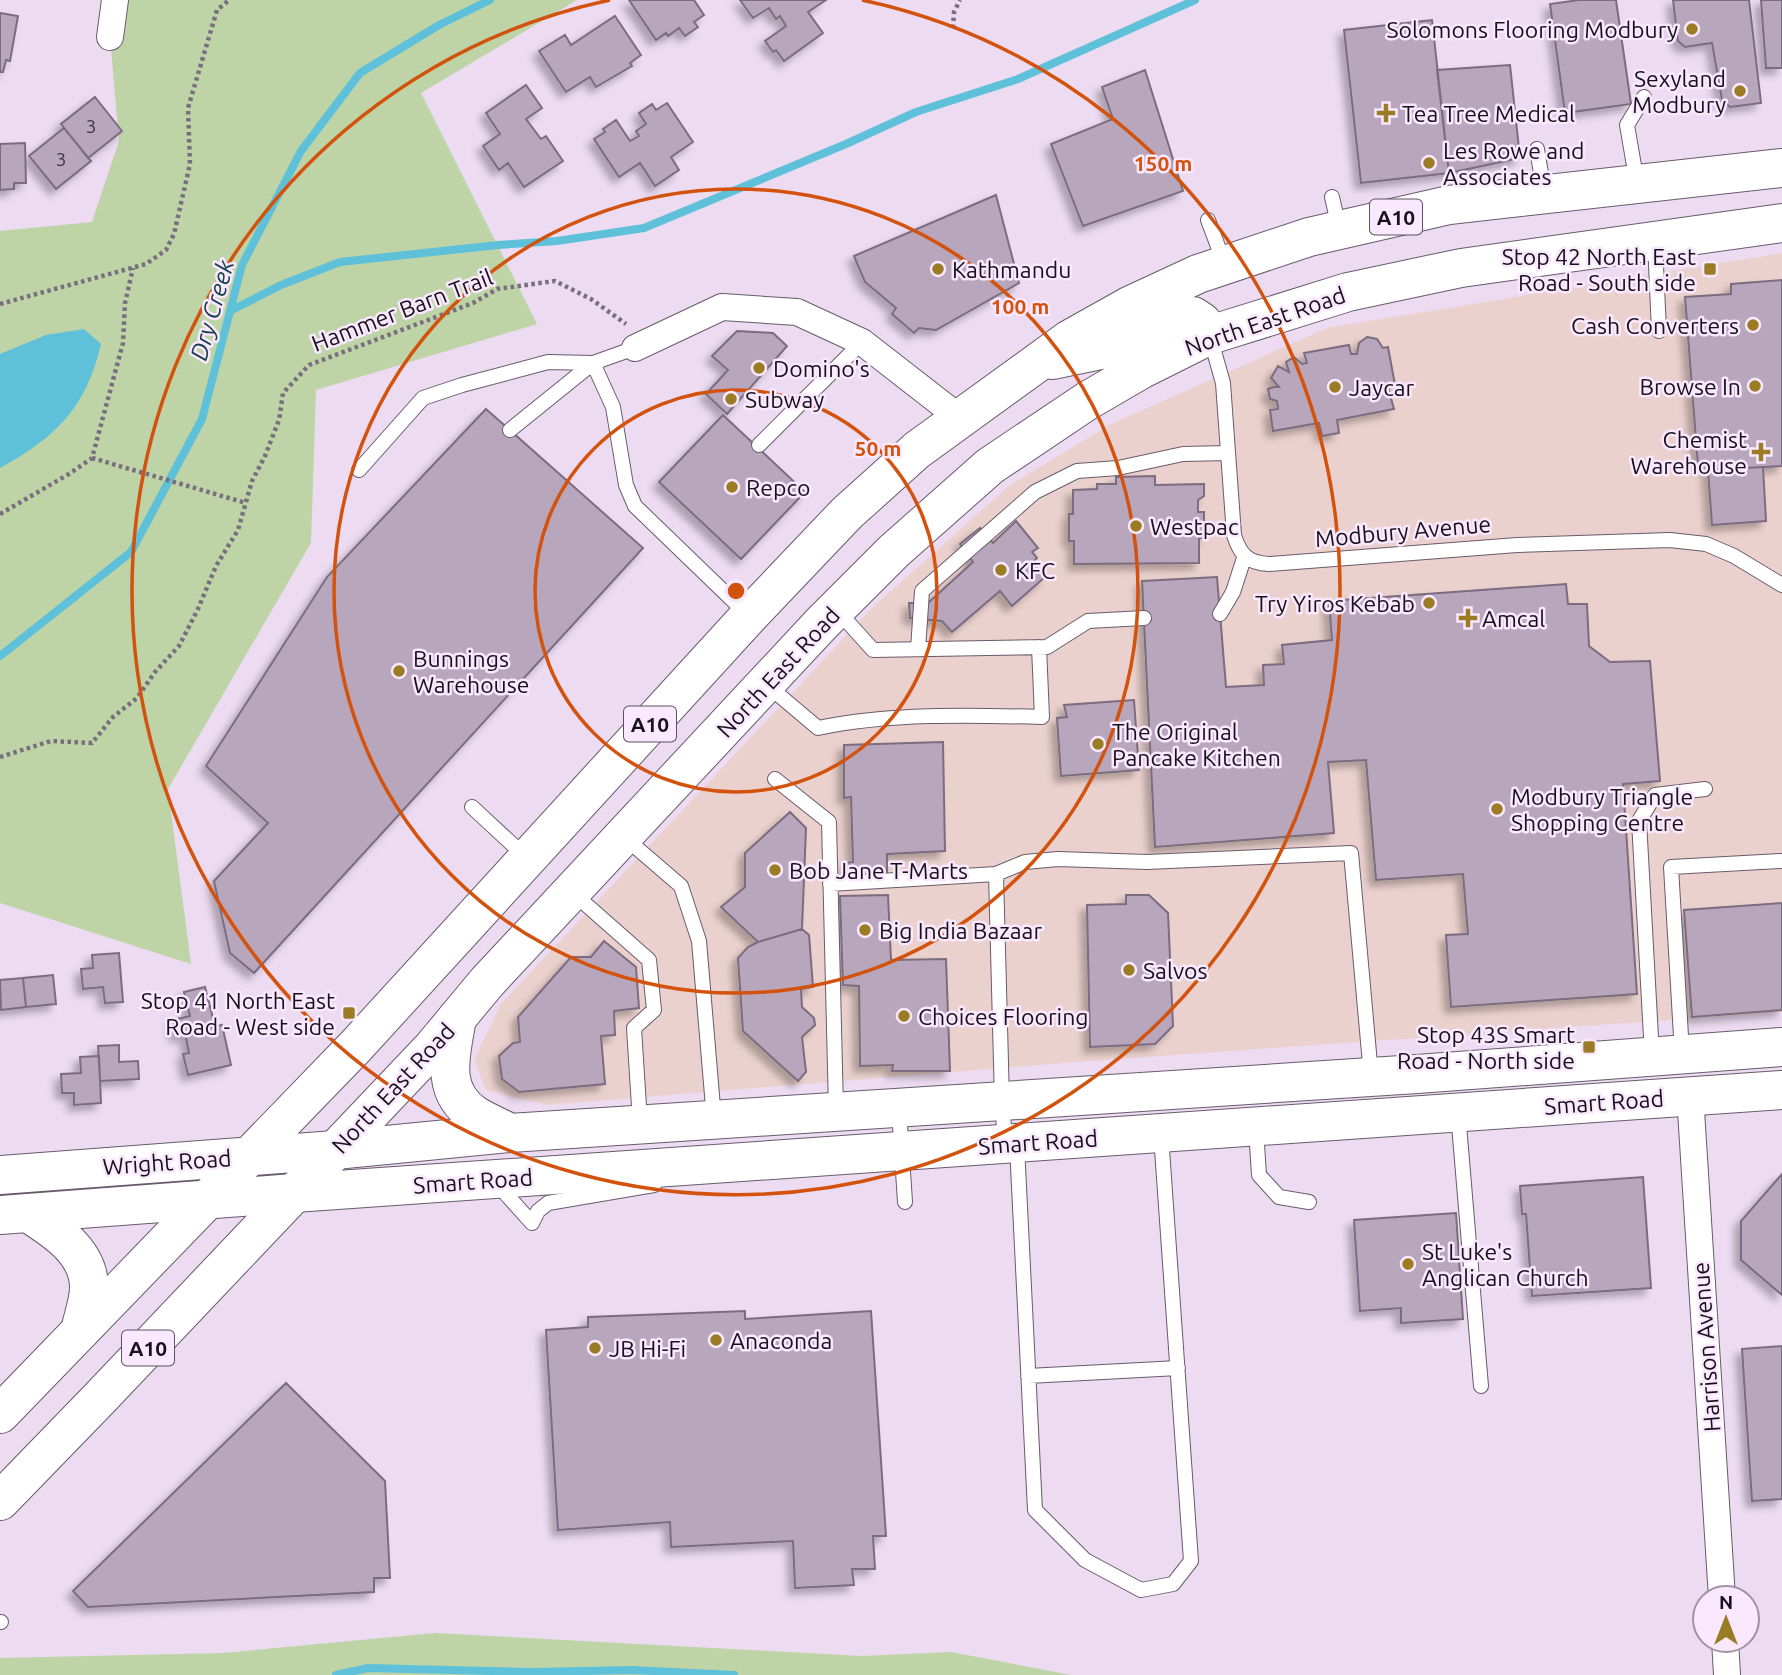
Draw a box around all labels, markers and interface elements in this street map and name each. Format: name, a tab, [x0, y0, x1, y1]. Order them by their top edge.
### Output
place label: Solomons Flooring Modbury	[1387, 17, 1678, 42]
marker: Solomons Flooring Modbury	[1684, 21, 1700, 37]
place label: Sexyland Modbury	[1632, 66, 1726, 117]
marker: Sexyland Modbury	[1732, 83, 1748, 99]
place label: Tea Tree Medical	[1402, 101, 1575, 126]
marker: Tea Tree Medical	[1376, 103, 1396, 123]
house number: 3	[86, 115, 96, 137]
place label: Les Rowe and Associates	[1443, 138, 1585, 189]
house number: 3	[56, 148, 66, 170]
text: 150 m	[1134, 151, 1192, 175]
marker: Les Rowe and Associates	[1421, 155, 1437, 171]
road number: A10	[1370, 200, 1422, 234]
place label: Stop 42 North East Road - South side	[1502, 244, 1696, 295]
water label: Dry Creek	[185, 256, 239, 363]
place label: Kathmandu	[952, 257, 1071, 282]
marker: Kathmandu	[930, 261, 946, 277]
marker: Stop 42 North East Road - South side	[1702, 261, 1718, 277]
street label: Hammer Barn Trail	[308, 264, 496, 356]
street label: North East Road	[1181, 282, 1349, 360]
text: 100 m	[991, 294, 1049, 318]
place label: Cash Converters	[1571, 313, 1739, 338]
marker: Cash Converters	[1745, 317, 1761, 333]
place label: Domino's	[773, 356, 870, 381]
marker: Domino's	[751, 360, 767, 376]
place label: Browse In	[1639, 374, 1741, 399]
place label: Jaycar	[1349, 375, 1415, 400]
marker: Browse In	[1747, 378, 1763, 394]
marker: Jaycar	[1327, 379, 1343, 395]
place label: Subway	[745, 387, 824, 412]
marker: Subway	[723, 391, 739, 407]
place label: Chemist Warehouse	[1631, 427, 1747, 478]
text: 50 m	[855, 436, 901, 460]
marker: Chemist Warehouse	[1753, 444, 1769, 460]
place label: Repco	[746, 475, 811, 500]
marker: Repco	[724, 479, 740, 495]
street label: Modbury Avenue	[1314, 511, 1492, 551]
place label: Westpac	[1150, 514, 1239, 539]
marker: Westpac	[1128, 518, 1144, 534]
place label: KFC	[1015, 558, 1055, 583]
marker: KFC	[993, 562, 1009, 578]
centre of rings	[724, 579, 748, 603]
place label: Try Yiros Kebab	[1255, 591, 1415, 616]
marker: Try Yiros Kebab	[1421, 595, 1437, 611]
street label: North East Road	[712, 602, 844, 742]
place label: Amcal	[1482, 606, 1545, 631]
marker: Amcal	[1460, 610, 1476, 626]
place label: Bunnings Warehouse	[413, 646, 529, 697]
marker: Bunnings Warehouse	[391, 663, 407, 679]
road number: A10	[624, 706, 676, 742]
place label: The Original Pancake Kitchen	[1112, 719, 1281, 770]
marker: The Original Pancake Kitchen	[1090, 736, 1106, 752]
place label: Modbury Triangle Shopping Centre	[1511, 784, 1693, 835]
marker: Modbury Triangle Shopping Centre	[1489, 801, 1505, 817]
place label: Bob Jane T-Marts	[789, 858, 968, 883]
marker: Bob Jane T-Marts	[767, 862, 783, 878]
place label: Big India Bazaar	[879, 918, 1042, 943]
marker: Big India Bazaar	[857, 922, 873, 938]
place label: Salvos	[1143, 958, 1208, 983]
marker: Salvos	[1121, 962, 1137, 978]
place label: Stop 41 North East Road - West side	[141, 988, 335, 1039]
place label: Choices Flooring	[918, 1004, 1089, 1029]
marker: Stop 41 North East Road - West side	[341, 1005, 357, 1021]
marker: Choices Flooring	[896, 1008, 912, 1024]
street label: North East Road	[327, 1018, 459, 1158]
place label: Stop 43S Smart Road - North side	[1397, 1022, 1575, 1073]
marker: Stop 43S Smart Road - North side	[1581, 1039, 1597, 1055]
street label: Smart Road	[1543, 1085, 1665, 1119]
street label: Smart Road	[977, 1125, 1099, 1159]
street label: Wright Road	[102, 1145, 232, 1179]
street label: Smart Road	[412, 1164, 534, 1198]
place label: St Luke's Anglican Church	[1422, 1239, 1589, 1290]
marker: St Luke's Anglican Church	[1400, 1256, 1416, 1272]
street label: Harrison Avenue	[1688, 1261, 1724, 1433]
place label: Anaconda	[730, 1328, 832, 1353]
road number: A10	[122, 1330, 174, 1366]
marker: Anaconda	[708, 1332, 724, 1348]
place label: JB Hi-Fi	[609, 1336, 686, 1361]
marker: JB Hi-Fi	[587, 1340, 603, 1356]
north arrow	[1691, 1584, 1761, 1654]
text: N	[1719, 1591, 1733, 1613]

